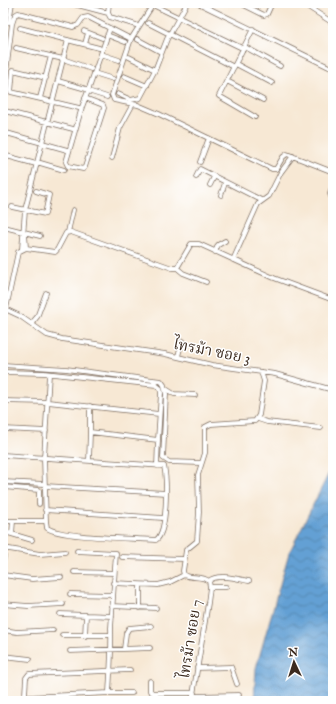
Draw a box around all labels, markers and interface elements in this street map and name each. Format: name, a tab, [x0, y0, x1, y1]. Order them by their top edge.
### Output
street label: ไทรม้า ซอย 3	[171, 333, 253, 368]
street label: ไทรม้า ซอย 7	[173, 598, 206, 681]
north arrow	[274, 642, 314, 682]
text: N	[287, 646, 299, 660]

